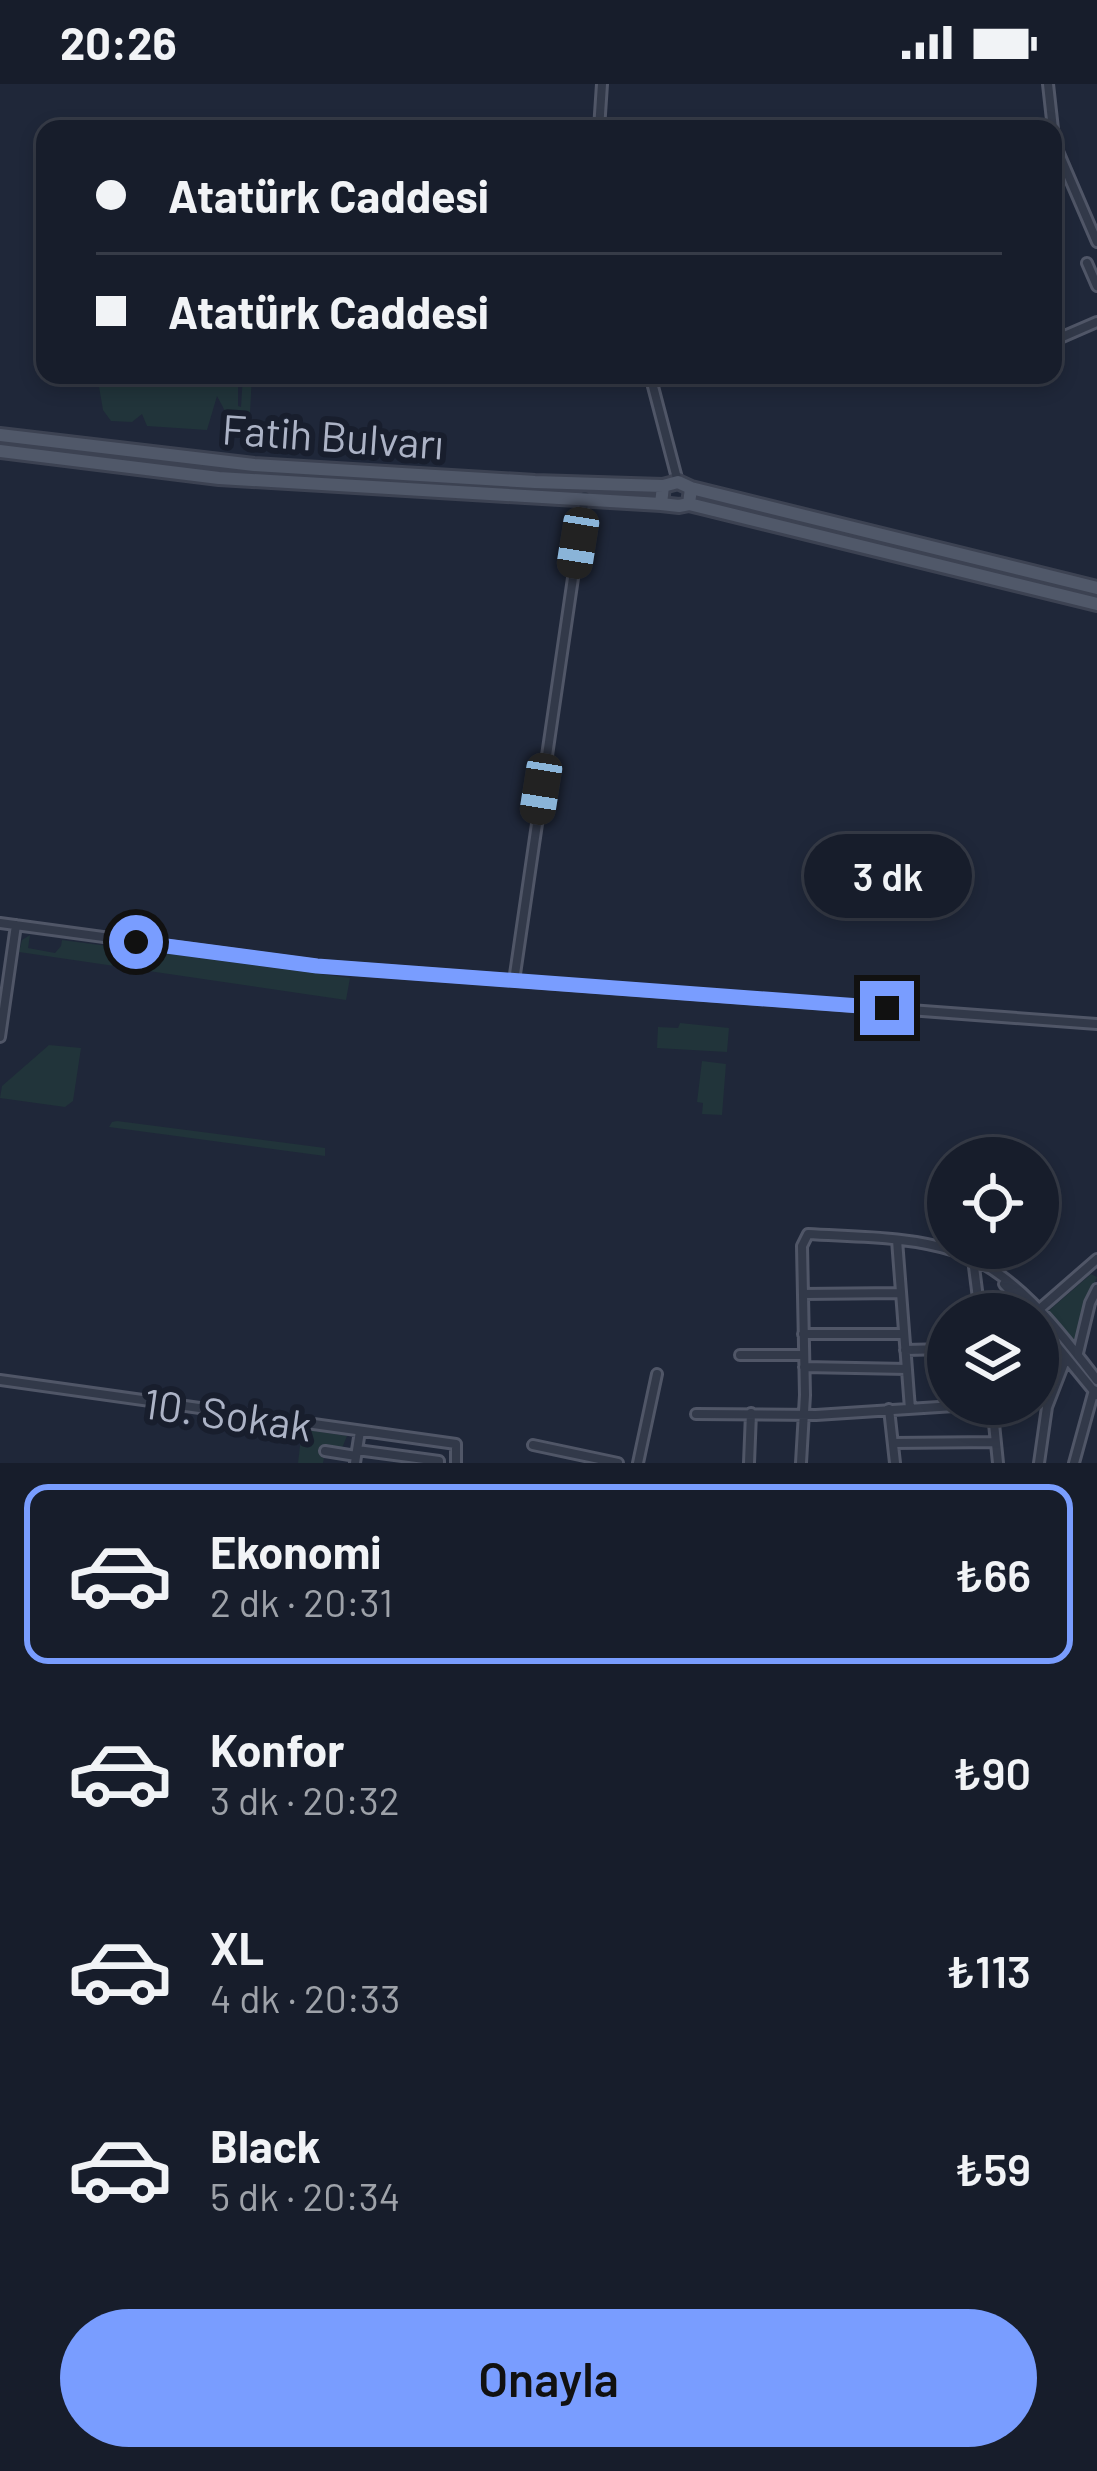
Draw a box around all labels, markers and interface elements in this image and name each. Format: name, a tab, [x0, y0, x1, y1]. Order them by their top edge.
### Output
text: 20:26	[60, 15, 177, 69]
text: Atatürk Caddesi	[168, 168, 489, 222]
text: Atatürk Caddesi	[168, 284, 489, 338]
street label: Fatih Bulvarı	[220, 402, 446, 468]
car	[555, 505, 601, 581]
car	[518, 751, 564, 827]
callout: 3 dk	[803, 834, 971, 918]
text: 3 dk	[853, 852, 923, 899]
route start	[109, 915, 163, 969]
route end	[860, 981, 914, 1035]
map controls	[927, 1137, 1059, 1425]
button: locate	[927, 1137, 1059, 1269]
button: layers	[927, 1293, 1059, 1425]
street label: 10. Sokak	[141, 1376, 315, 1450]
icon: car	[66, 1520, 174, 1628]
text: Ekonomi	[210, 1524, 381, 1578]
text: ₺66	[954, 1547, 1031, 1601]
text: 2 dk · 20:31	[210, 1578, 393, 1625]
icon: car	[66, 1718, 174, 1826]
text: Konfor	[210, 1722, 345, 1776]
text: ₺90	[953, 1745, 1031, 1799]
text: 3 dk · 20:32	[210, 1776, 400, 1823]
icon: car	[66, 1916, 174, 2024]
text: XL	[210, 1920, 264, 1974]
text: ₺113	[946, 1943, 1031, 1997]
text: 4 dk · 20:33	[210, 1974, 400, 2021]
icon: car	[66, 2114, 174, 2222]
text: Black	[210, 2118, 321, 2172]
text: ₺59	[954, 2141, 1031, 2195]
text: 5 dk · 20:34	[210, 2172, 400, 2219]
button: Onayla	[60, 2309, 1037, 2447]

